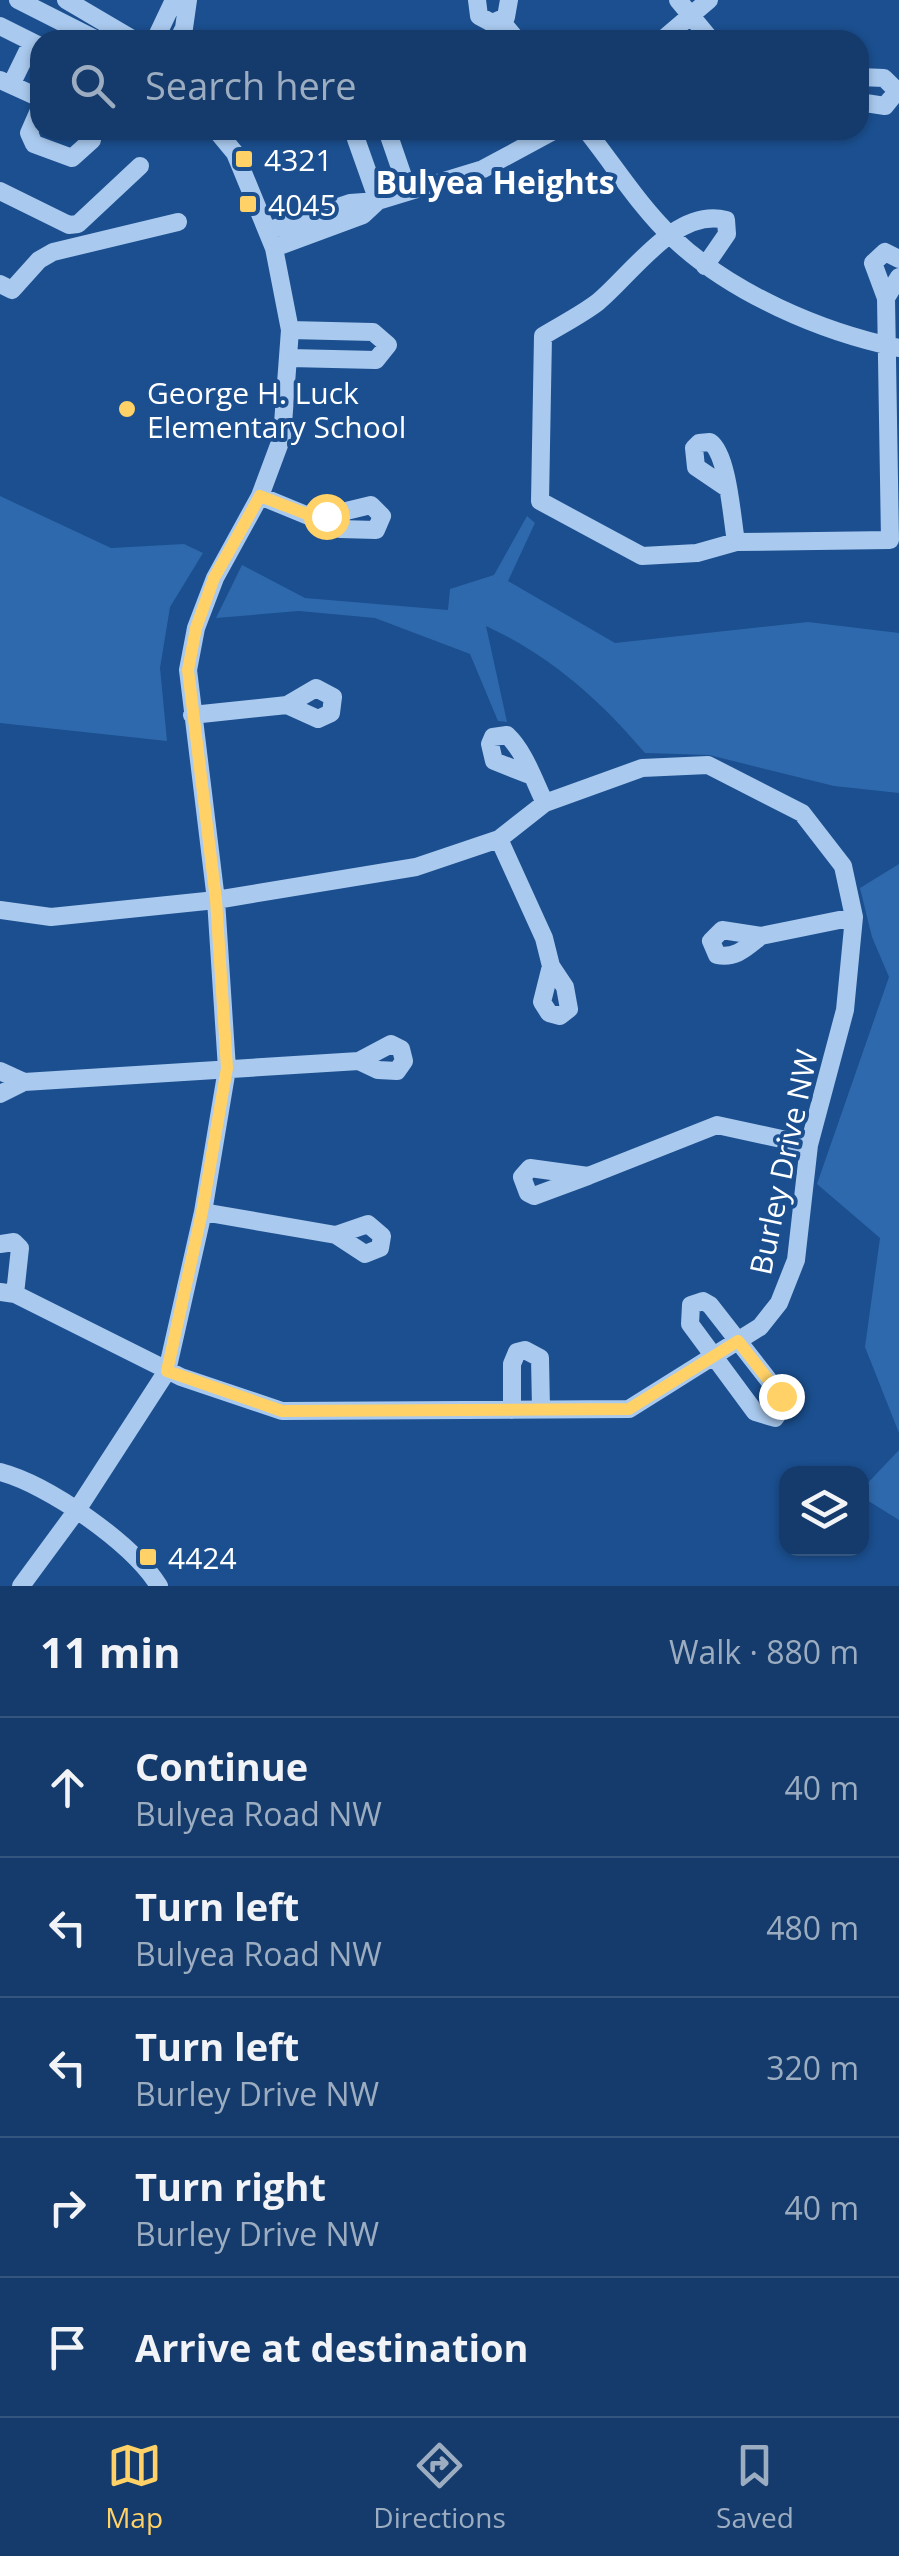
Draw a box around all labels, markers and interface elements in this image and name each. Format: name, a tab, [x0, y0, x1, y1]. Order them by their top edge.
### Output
search box	[30, 30, 869, 140]
icon: search	[65, 58, 120, 113]
text: Search here	[145, 59, 357, 111]
place label: 4321	[264, 139, 333, 180]
marker: 4321	[233, 148, 255, 170]
district label: Bulyea Heights	[375, 160, 615, 203]
place label: 4045	[268, 184, 337, 225]
marker: 4045	[237, 193, 259, 215]
place label: George H. Luck Elementary School	[147, 372, 406, 447]
marker: George H. Luck Elementary School	[116, 398, 138, 420]
route start	[304, 494, 350, 540]
street label: Burley Drive NW	[739, 1046, 827, 1278]
route end	[759, 1374, 805, 1420]
map controls	[779, 1466, 869, 1556]
button: layers	[779, 1466, 869, 1556]
place label: 4424	[168, 1537, 237, 1578]
marker: 4424	[137, 1546, 159, 1568]
text: 11 min	[40, 1623, 181, 1680]
text: Walk · 880 m	[669, 1630, 859, 1673]
text: Continue	[135, 1740, 308, 1792]
icon: ahead	[40, 1760, 95, 1815]
text: 40 m	[784, 1766, 859, 1809]
text: Bulyea Road NW	[135, 1792, 382, 1835]
text: Turn left	[135, 1880, 299, 1932]
icon: left	[40, 1900, 95, 1955]
text: 480 m	[766, 1906, 859, 1949]
text: Bulyea Road NW	[135, 1932, 382, 1975]
text: Turn left	[135, 2020, 299, 2072]
icon: left	[40, 2040, 95, 2095]
text: 320 m	[766, 2046, 859, 2089]
text: Burley Drive NW	[135, 2072, 379, 2115]
text: Turn right	[135, 2160, 326, 2212]
icon: right	[40, 2180, 95, 2235]
text: 40 m	[784, 2186, 859, 2229]
text: Burley Drive NW	[135, 2212, 379, 2255]
icon: arrive	[40, 2320, 95, 2375]
text: Arrive at destination	[135, 2321, 529, 2373]
tab: Map	[105, 2438, 163, 2536]
tab: Directions	[373, 2438, 506, 2536]
tab: Saved	[716, 2438, 794, 2536]

